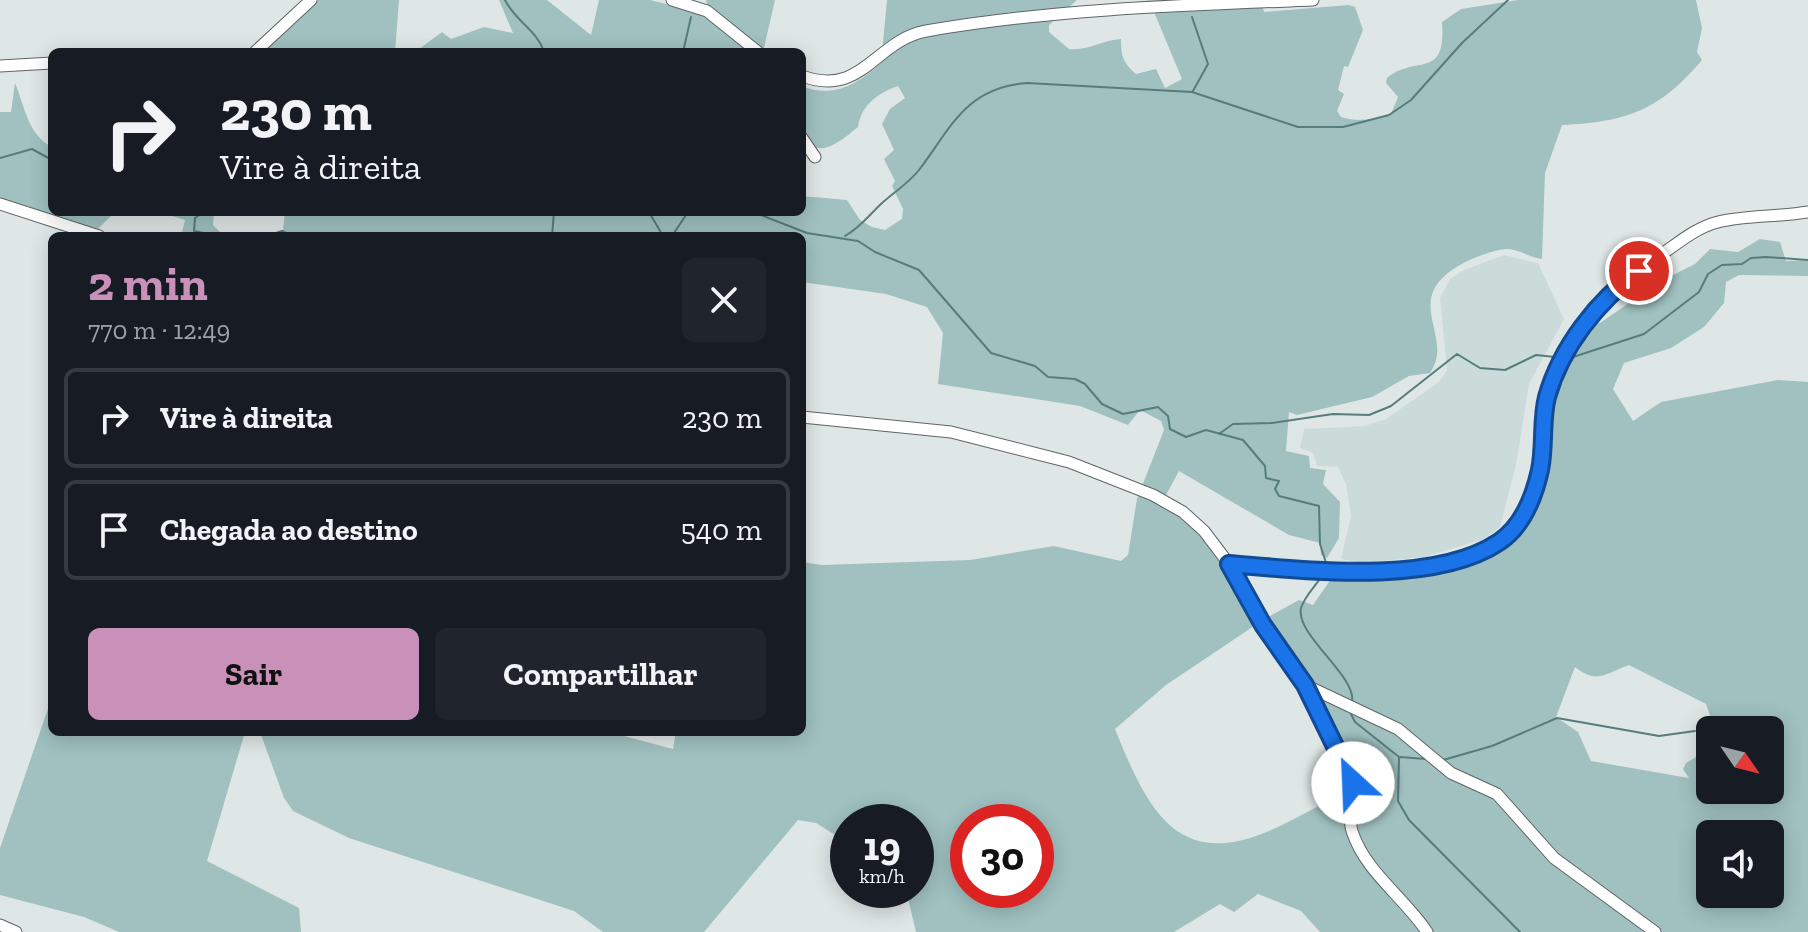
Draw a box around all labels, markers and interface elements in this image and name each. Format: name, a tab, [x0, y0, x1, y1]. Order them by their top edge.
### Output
text: 230 m	[220, 77, 372, 144]
icon: right	[88, 80, 192, 184]
text: Vire à direita	[220, 145, 421, 188]
pin	[1605, 237, 1673, 305]
icon: arrive	[1617, 249, 1661, 293]
text: 2 min	[88, 255, 208, 312]
button: close	[682, 258, 766, 342]
text: 770 m · 12:49	[88, 314, 230, 346]
icon: right	[92, 396, 136, 440]
text: Vire à direita	[160, 400, 333, 436]
text: 230 m	[682, 400, 762, 436]
icon: arrive	[92, 508, 136, 552]
text: Chegada ao destino	[160, 512, 418, 548]
text: 540 m	[680, 512, 762, 548]
button: Sair	[88, 628, 419, 720]
button: Compartilhar	[435, 628, 766, 720]
north arrow	[1696, 716, 1784, 804]
map controls	[1696, 716, 1784, 908]
position arrow	[1311, 741, 1395, 825]
speed limit sign: 30	[950, 804, 1054, 908]
button: sound	[1696, 820, 1784, 908]
text: 19	[863, 822, 901, 870]
text: km/h	[859, 864, 905, 888]

